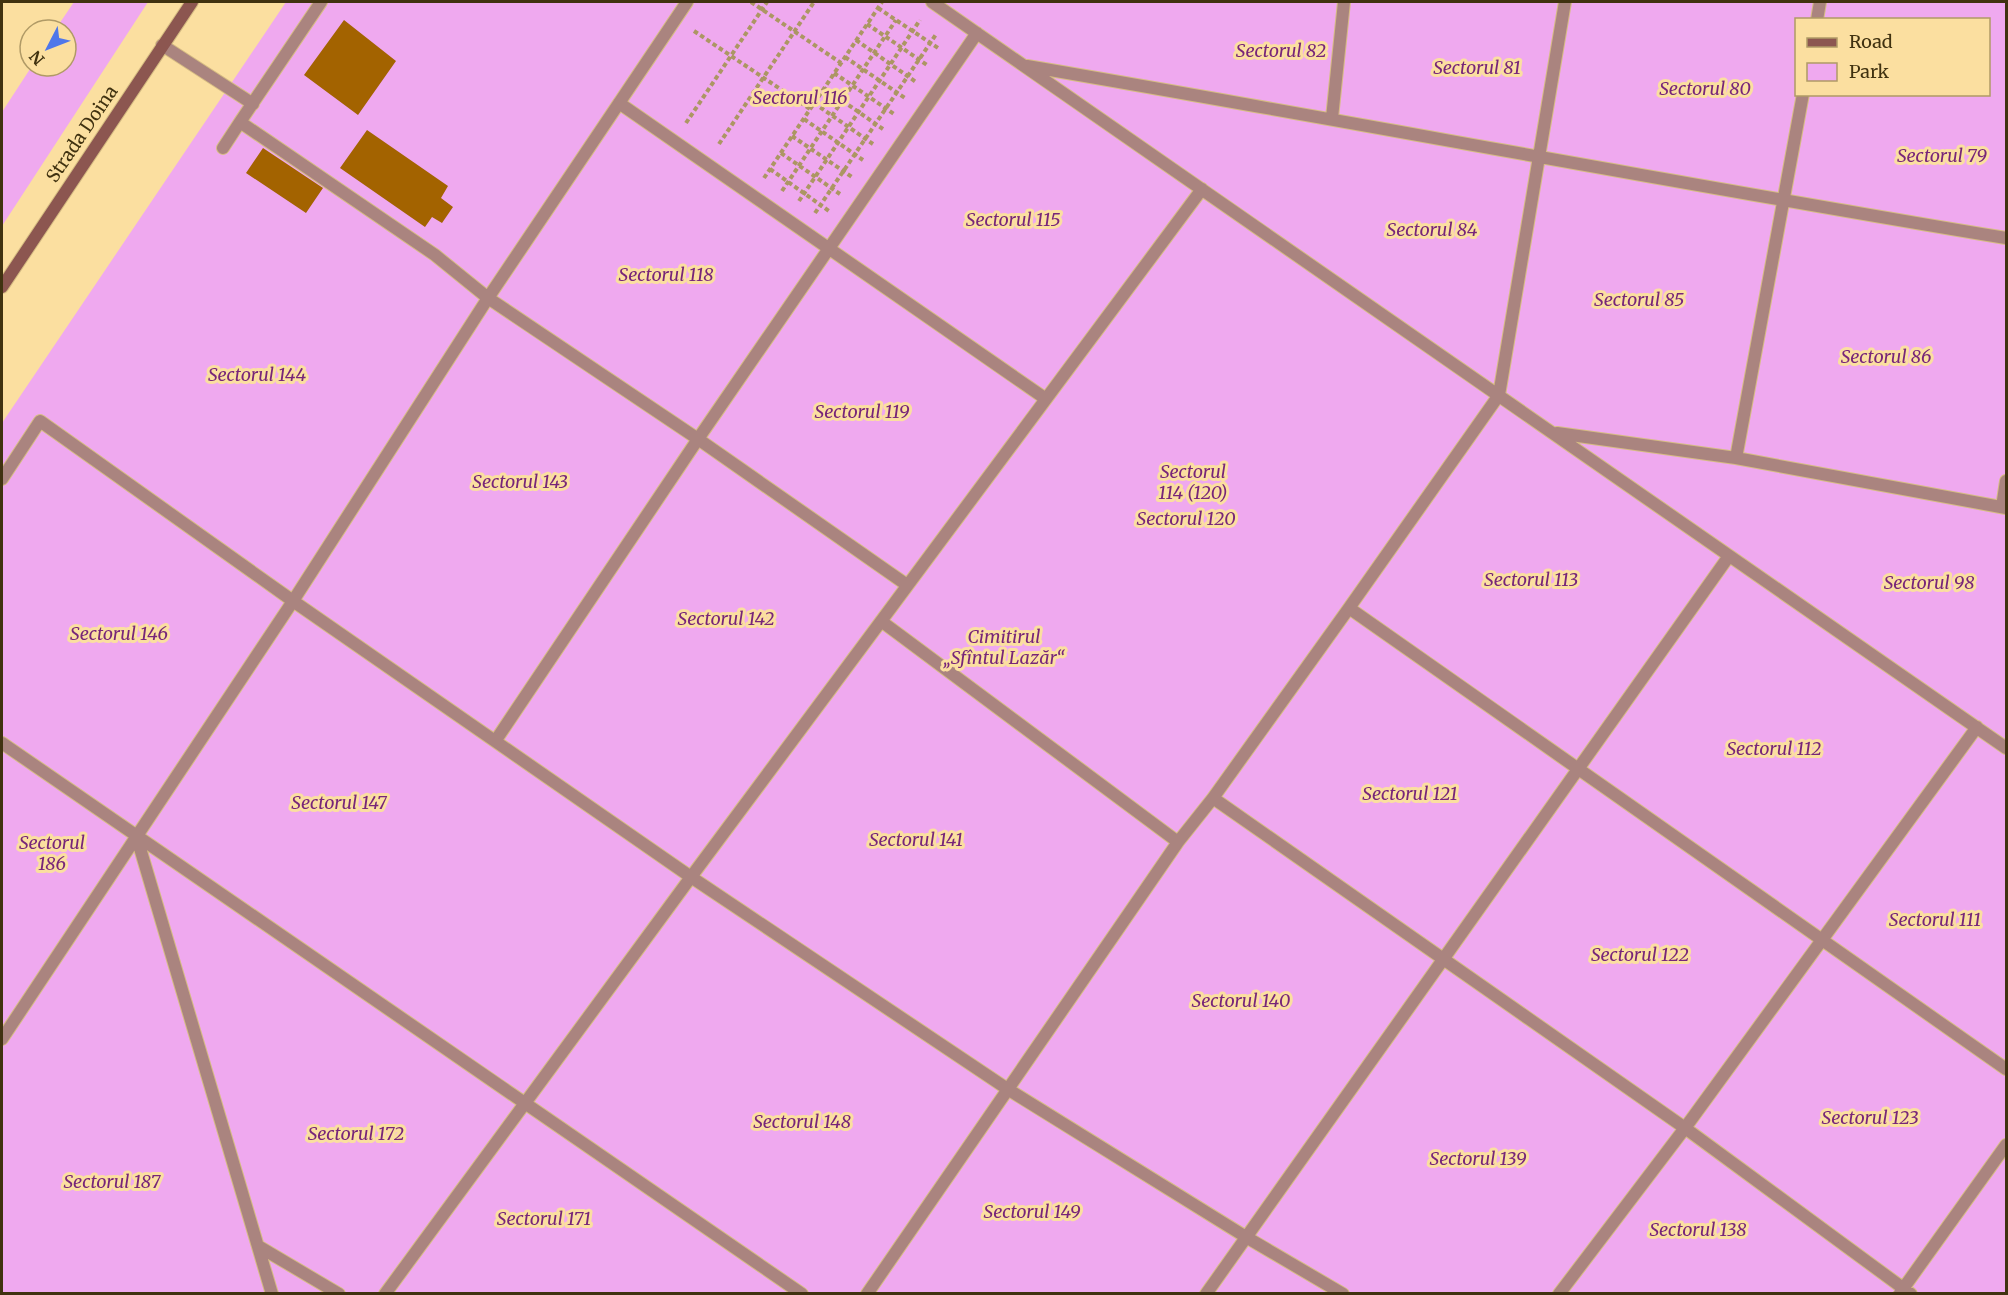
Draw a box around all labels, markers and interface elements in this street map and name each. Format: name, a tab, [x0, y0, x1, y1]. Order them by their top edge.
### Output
north arrow	[18, 18, 78, 78]
legend	[1795, 18, 1990, 96]
text: Road	[1849, 30, 1893, 53]
park label: Sectorul 82	[1236, 39, 1326, 62]
text: N	[25, 46, 49, 69]
park label: Sectorul 81	[1433, 56, 1521, 79]
text: Park	[1849, 60, 1890, 83]
park label: Sectorul 80	[1659, 77, 1751, 100]
street label: Strada Doina	[41, 81, 123, 187]
park label: Sectorul 116	[753, 86, 847, 109]
park label: Sectorul 79	[1897, 144, 1988, 167]
park label: Sectorul 115	[966, 208, 1060, 231]
park label: Sectorul 84	[1387, 218, 1478, 241]
park label: Sectorul 118	[619, 263, 713, 286]
park label: Sectorul 85	[1594, 288, 1684, 311]
park label: Sectorul 86	[1841, 345, 1931, 368]
park label: Sectorul 144	[208, 363, 306, 386]
park label: Sectorul 119	[815, 400, 910, 423]
park label: Sectorul 114 (120)	[1158, 460, 1228, 504]
park label: Sectorul 143	[472, 470, 568, 493]
park label: Sectorul 120	[1136, 507, 1236, 530]
park label: Sectorul 113	[1484, 568, 1578, 591]
park label: Sectorul 98	[1884, 571, 1974, 594]
park label: Sectorul 142	[678, 607, 774, 630]
park label: Sectorul 146	[70, 622, 168, 645]
park label: Cimitirul „Sfîntul Lazăr“	[943, 625, 1066, 669]
park label: Sectorul 112	[1726, 737, 1822, 760]
park label: Sectorul 121	[1362, 782, 1458, 805]
park label: Sectorul 147	[291, 791, 388, 814]
park label: Sectorul 141	[869, 828, 963, 851]
park label: Sectorul 186	[19, 831, 85, 875]
park label: Sectorul 111	[1889, 908, 1981, 931]
park label: Sectorul 122	[1591, 943, 1689, 966]
park label: Sectorul 140	[1192, 989, 1290, 1012]
park label: Sectorul 123	[1822, 1106, 1918, 1129]
park label: Sectorul 148	[753, 1110, 851, 1133]
park label: Sectorul 172	[308, 1122, 404, 1145]
park label: Sectorul 139	[1430, 1147, 1527, 1170]
park label: Sectorul 187	[63, 1170, 162, 1193]
park label: Sectorul 149	[983, 1200, 1081, 1223]
park label: Sectorul 171	[497, 1207, 591, 1230]
park label: Sectorul 138	[1649, 1218, 1747, 1241]

